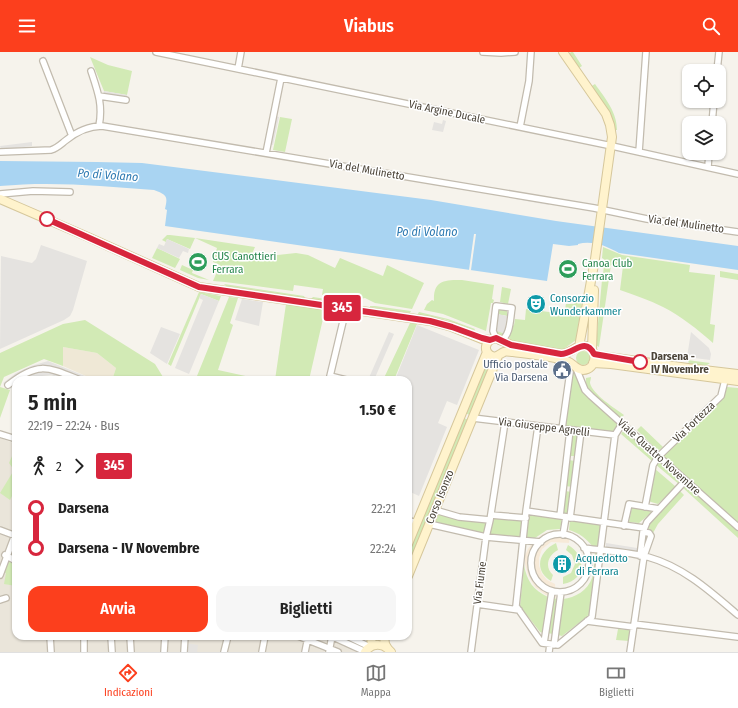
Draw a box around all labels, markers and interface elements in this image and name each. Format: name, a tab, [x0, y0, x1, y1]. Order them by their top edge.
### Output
icon: menu	[16, 15, 38, 37]
text: Viabus	[344, 15, 394, 37]
icon: search	[700, 15, 722, 37]
map controls	[682, 64, 726, 160]
button: locate	[682, 64, 726, 108]
street label: Via Argine Ducale	[408, 98, 486, 126]
button: layers	[682, 116, 726, 160]
street label: Via del Mulinetto	[328, 157, 406, 183]
water label: Po di Volano	[77, 166, 139, 184]
unlabelled marker	[39, 211, 55, 227]
street label: Via del Mulinetto	[647, 212, 725, 236]
water label: Po di Volano	[397, 225, 457, 239]
place label: CUS Canottieri Ferrara	[212, 250, 277, 276]
sports icon: CUS Canottieri Ferrara	[187, 251, 209, 273]
place label: Canoa Club Ferrara	[582, 257, 632, 283]
sports icon: Canoa Club Ferrara	[557, 258, 579, 280]
place label: Consorzio Wunderkammer	[550, 292, 622, 318]
theatre icon: Consorzio Wunderkammer	[525, 293, 547, 315]
line badge: 345	[319, 295, 365, 321]
text: 345	[332, 299, 352, 316]
place label: Darsena - IV Novembre	[651, 350, 709, 376]
marker: Darsena - IV Novembre	[632, 354, 648, 370]
place label: Ufficio postale Via Darsena	[483, 358, 548, 384]
public building icon: Ufficio postale Via Darsena	[551, 359, 573, 381]
text: 5 min	[28, 389, 77, 416]
street label: Via Fortezza	[670, 399, 718, 445]
text: 1.50 €	[359, 401, 396, 419]
street label: Via Giuseppe Agnelli	[498, 415, 591, 439]
street label: Viale Quattro Novembre	[615, 416, 703, 498]
text: 22:19 – 22:24 · Bus	[28, 418, 120, 433]
icon: walk	[28, 455, 50, 477]
icon: forward	[68, 455, 90, 477]
text: 345	[104, 457, 124, 474]
text: 2	[56, 459, 62, 474]
street label: Corso Isonzo	[423, 468, 457, 526]
text: Darsena	[58, 499, 109, 517]
text: 22:21	[371, 501, 396, 516]
text: Darsena - IV Novembre	[58, 539, 200, 557]
text: 22:24	[370, 541, 396, 556]
place label: Acquedotto di Ferrara	[576, 552, 628, 578]
building icon: Acquedotto di Ferrara	[551, 553, 573, 575]
street label: Via Fiume	[471, 561, 489, 605]
button: Avvia	[28, 586, 208, 632]
button: Biglietti	[216, 586, 396, 632]
tab: Indicazioni	[104, 662, 153, 699]
tab: Mappa	[361, 662, 391, 699]
tab: Biglietti	[599, 662, 634, 699]

